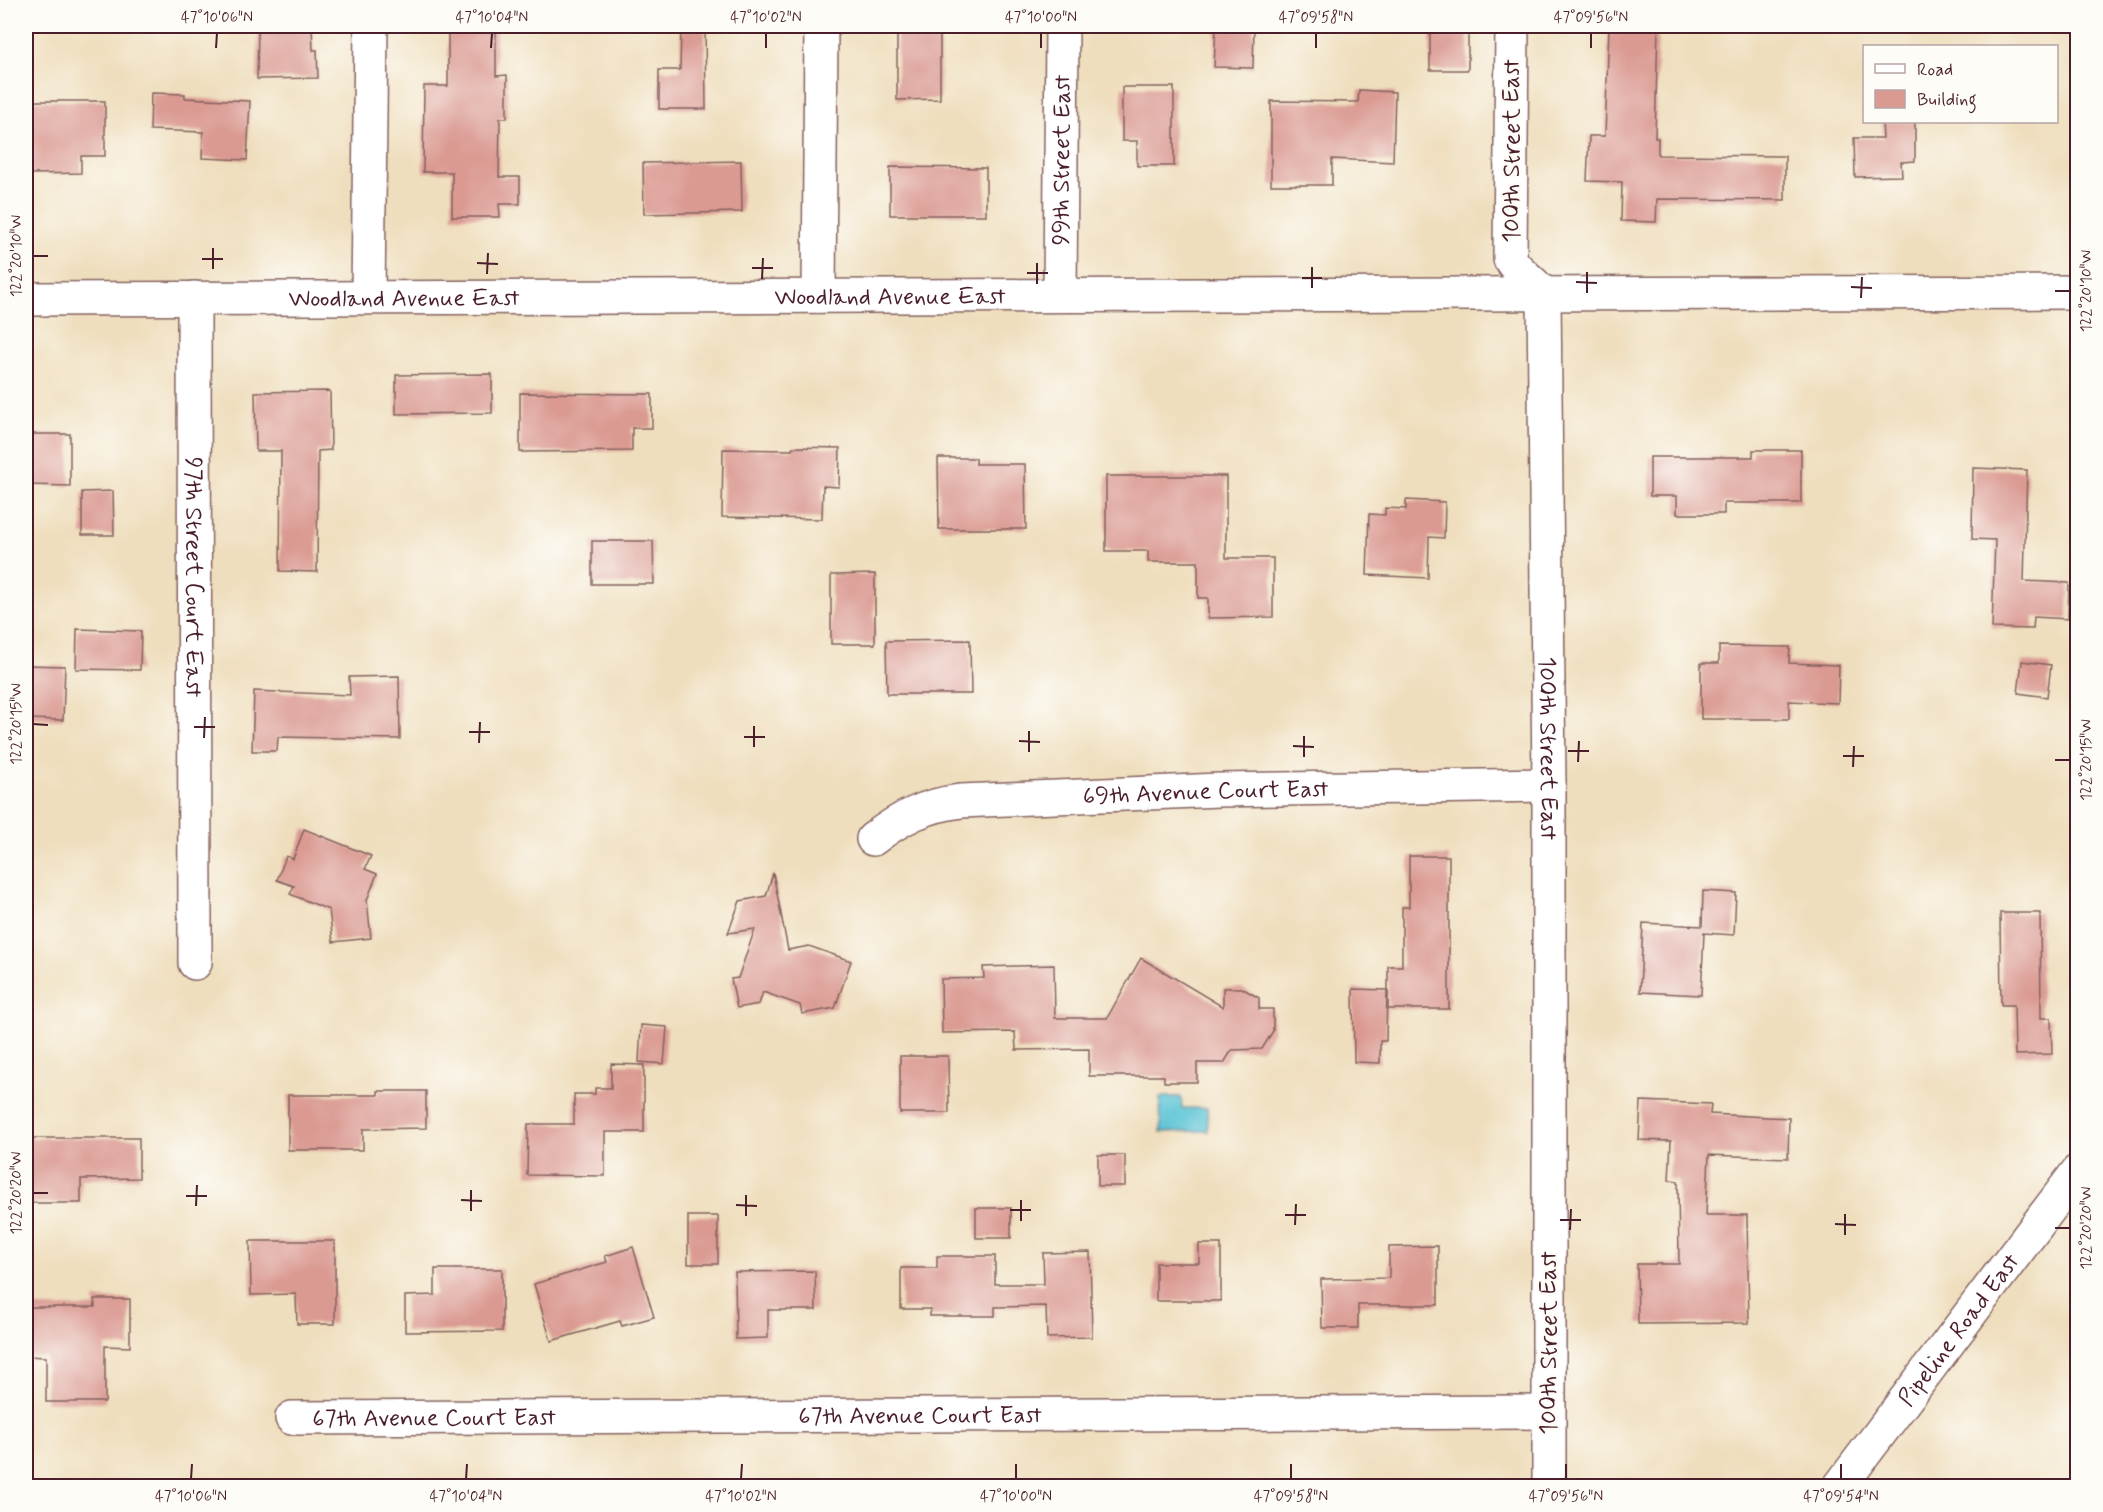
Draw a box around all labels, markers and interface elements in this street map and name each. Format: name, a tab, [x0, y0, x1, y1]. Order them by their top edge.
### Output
text: 47°10'06"N	[181, 8, 253, 28]
text: 47°10'04"N	[456, 8, 528, 28]
text: 47°10'02"N	[730, 8, 802, 28]
text: 47°10'00"N	[1005, 8, 1077, 28]
text: 47°09'58"N	[1279, 8, 1353, 28]
text: 47°09'56"N	[1554, 8, 1628, 28]
legend	[1863, 45, 2058, 123]
text: Road	[1917, 58, 1953, 82]
street label: 100th Street East	[1497, 59, 1528, 243]
street label: 99th Street East	[1046, 74, 1079, 246]
text: Building	[1917, 88, 1977, 114]
text: 122°20'10"W	[7, 215, 27, 297]
text: 122°20'10"W	[2077, 250, 2097, 332]
street label: Woodland Avenue East	[774, 282, 1006, 313]
street label: Woodland Avenue East	[288, 283, 520, 315]
street label: 97th Street Court East	[177, 457, 209, 698]
street label: 100th Street East	[1531, 656, 1563, 841]
text: 122°20'15"W	[7, 683, 27, 765]
text: 122°20'15"W	[2077, 719, 2097, 801]
street label: 69th Avenue Court East	[1082, 774, 1329, 813]
text: 122°20'20"W	[7, 1152, 27, 1234]
text: 122°20'20"W	[2077, 1187, 2097, 1269]
street label: Pipeline Road East	[1892, 1248, 2027, 1413]
street label: 100th Street East	[1534, 1251, 1565, 1435]
street label: 67th Avenue Court East	[798, 1400, 1042, 1433]
street label: 67th Avenue Court East	[312, 1403, 556, 1435]
text: 47°10'06"N	[155, 1487, 227, 1507]
text: 47°10'04"N	[430, 1487, 502, 1507]
text: 47°10'02"N	[705, 1487, 777, 1507]
text: 47°10'00"N	[980, 1487, 1052, 1507]
text: 47°09'58"N	[1254, 1487, 1328, 1507]
text: 47°09'56"N	[1529, 1487, 1603, 1507]
text: 47°09'54"N	[1803, 1487, 1879, 1507]

